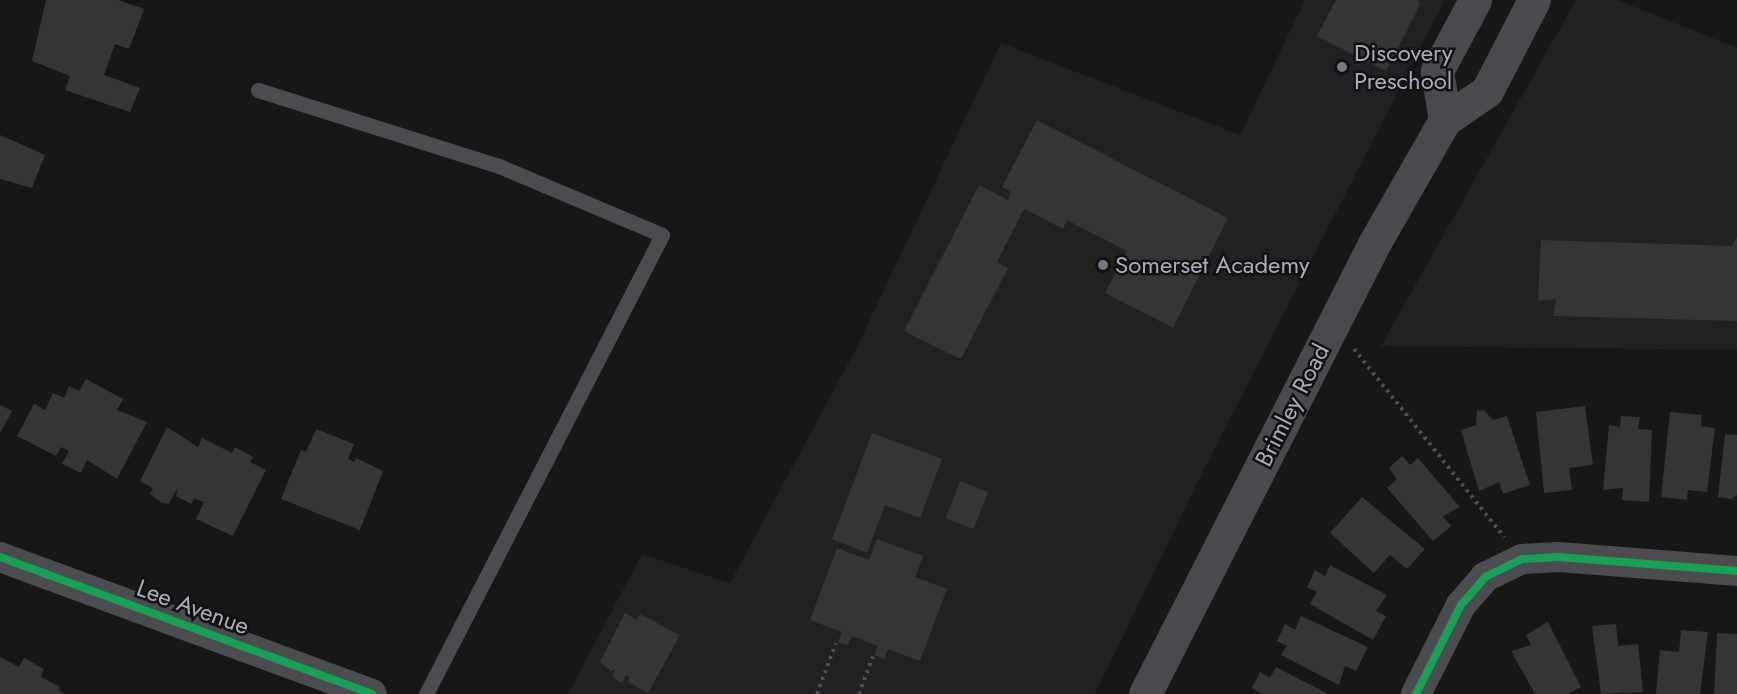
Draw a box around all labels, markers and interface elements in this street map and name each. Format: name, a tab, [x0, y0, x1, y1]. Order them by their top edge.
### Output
place label: Discovery Preschool	[1354, 39, 1453, 95]
marker: Discovery Preschool	[1335, 60, 1349, 74]
place label: Somerset Academy	[1115, 251, 1310, 279]
marker: Somerset Academy	[1096, 258, 1110, 272]
street label: Brimley Road	[1249, 339, 1335, 471]
street label: Lee Avenue	[133, 573, 253, 641]

